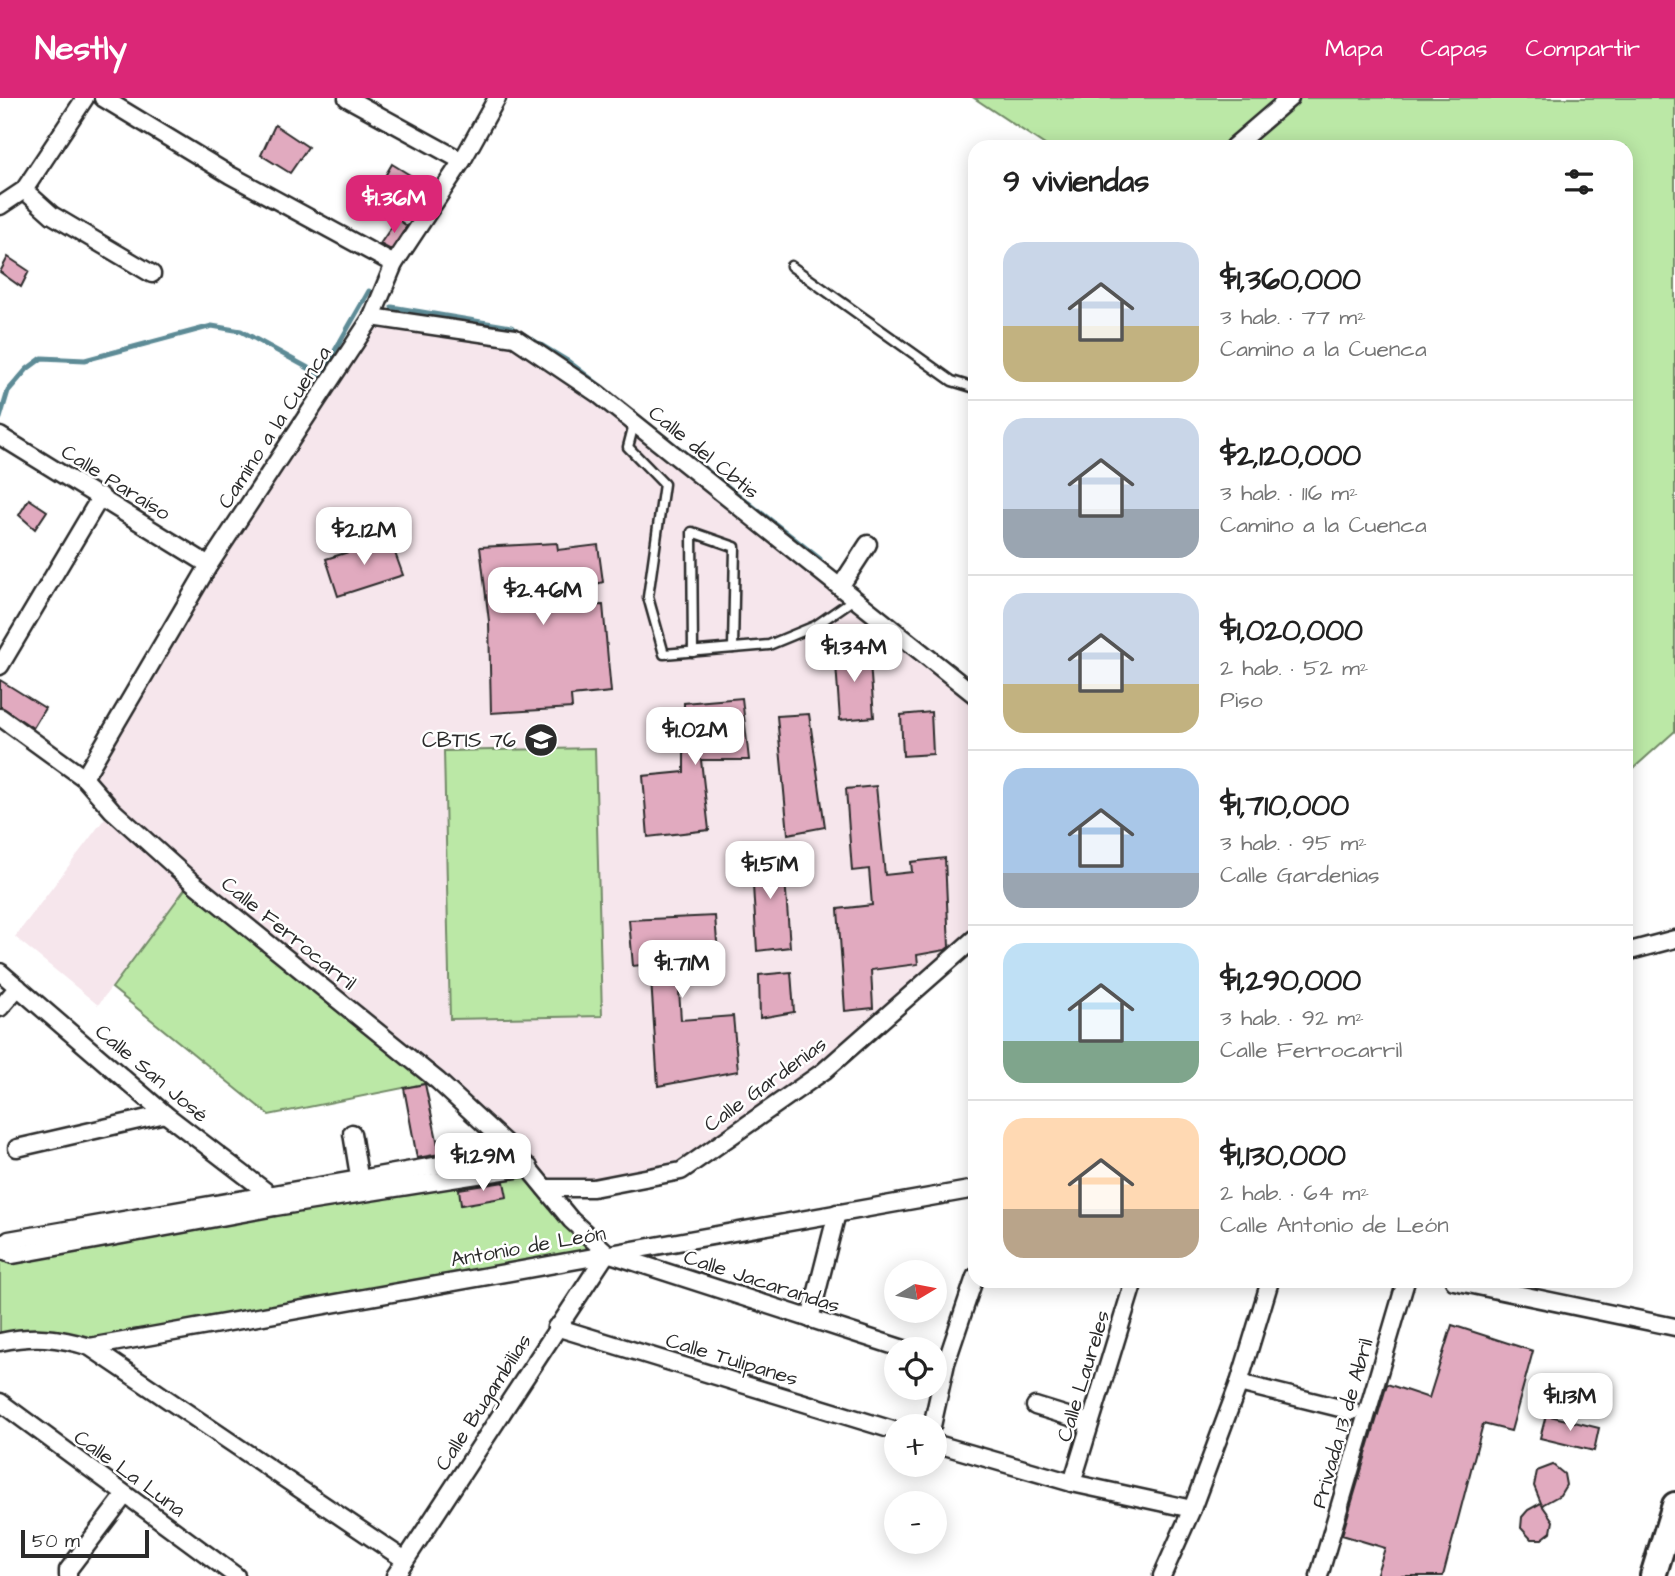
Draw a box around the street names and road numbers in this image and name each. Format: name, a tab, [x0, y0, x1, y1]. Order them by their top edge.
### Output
street label: Camino a la Cuenca	[211, 340, 338, 514]
street label: Calle del Cbtis	[642, 399, 765, 506]
street label: Calle Paraíso	[56, 437, 176, 528]
street label: Calle Ferrocarril	[215, 870, 362, 997]
street label: Calle San José	[89, 1017, 215, 1129]
street label: Calle Gardenias	[698, 1030, 833, 1139]
street label: Antonio de León	[448, 1219, 608, 1274]
street label: Calle Jacarandas	[680, 1243, 844, 1320]
street label: Calle Laureles	[1050, 1307, 1117, 1445]
street label: Calle Tulipanes	[662, 1326, 802, 1394]
street label: Calle Bugambilias	[428, 1328, 540, 1478]
street label: Privada 13 de Abril	[1304, 1335, 1381, 1511]
street label: Calle La Luna	[68, 1423, 192, 1524]

